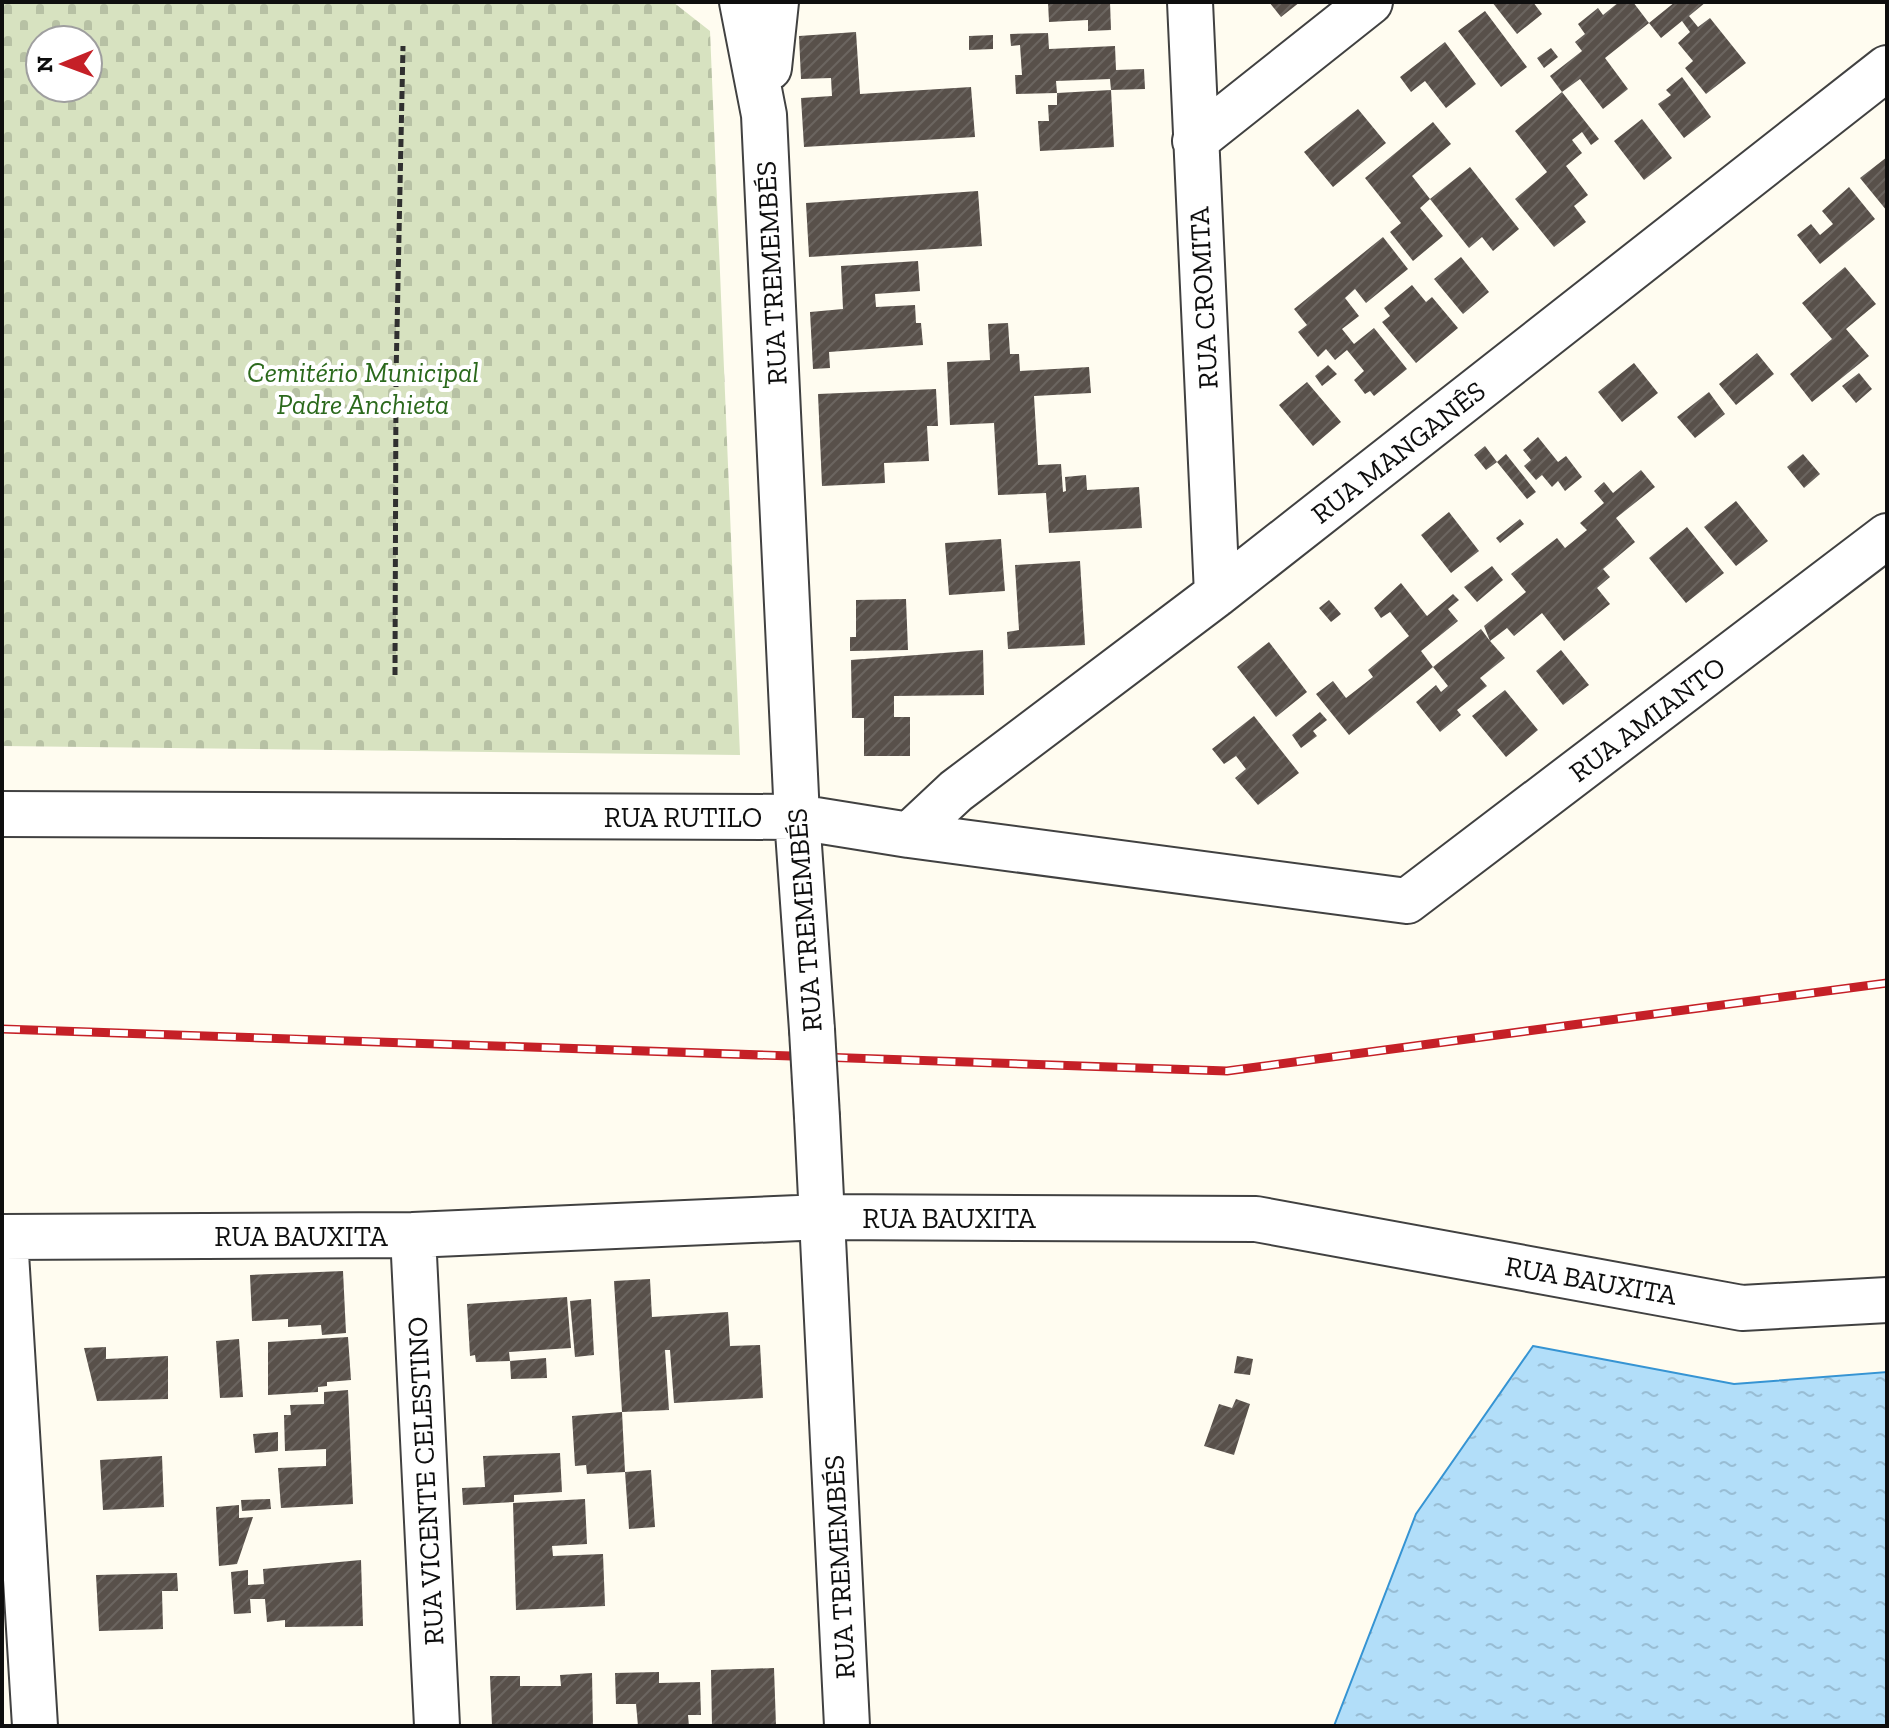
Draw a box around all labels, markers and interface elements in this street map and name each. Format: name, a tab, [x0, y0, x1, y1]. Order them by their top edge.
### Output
north arrow	[24, 24, 104, 104]
text: N	[31, 55, 58, 73]
street label: RUA TREMEMBÉS	[749, 160, 794, 386]
street label: RUA CROMITA	[1182, 205, 1225, 390]
park label: Cemitério Municipal Padre Anchieta	[247, 356, 479, 421]
street label: RUA MANGANÊS	[1305, 374, 1492, 531]
street label: RUA AMIANTO	[1563, 650, 1732, 789]
street label: RUA RUTILO	[604, 801, 762, 834]
street label: RUA TREMEMBÉS	[780, 807, 829, 1033]
street label: RUA BAUXITA	[862, 1202, 1037, 1235]
street label: RUA BAUXITA	[214, 1220, 389, 1253]
street label: RUA BAUXITA	[1503, 1249, 1680, 1312]
street label: RUA VICENTE CELESTINO	[400, 1316, 451, 1646]
street label: RUA TREMEMBÉS	[817, 1454, 862, 1680]

